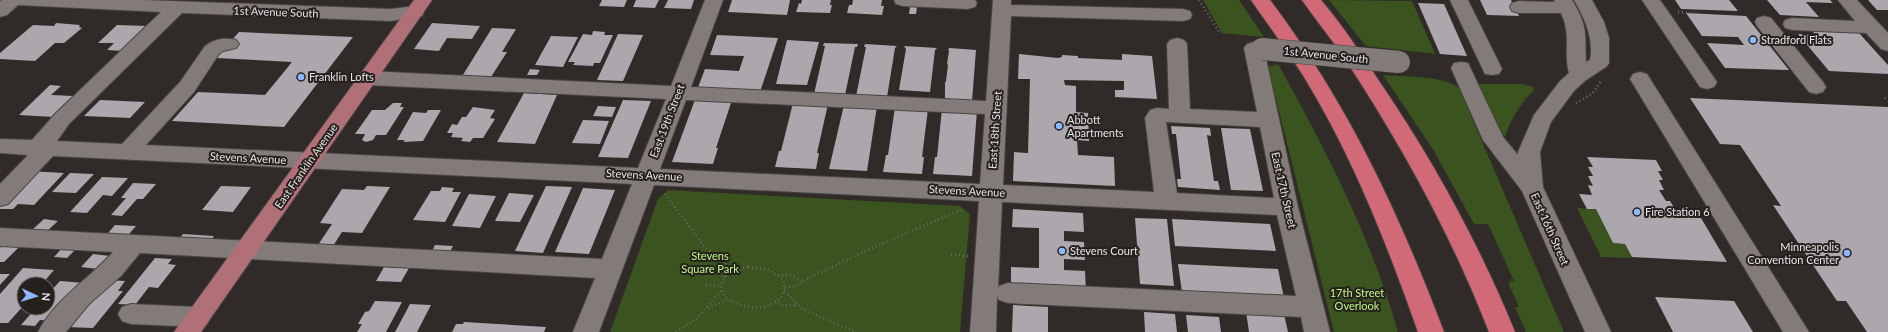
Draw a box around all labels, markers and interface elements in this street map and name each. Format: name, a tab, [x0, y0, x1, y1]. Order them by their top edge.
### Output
street label: 1st Avenue South	[233, 4, 319, 19]
place label: Stradford Flats	[1761, 33, 1832, 46]
marker: Stradford Flats	[1748, 35, 1758, 45]
street label: 1st Avenue South	[1283, 44, 1369, 65]
place label: Franklin Lofts	[309, 70, 374, 83]
marker: Franklin Lofts	[296, 72, 306, 82]
street label: East 19th Street	[647, 82, 687, 160]
street label: East 18th Street	[985, 91, 1004, 169]
place label: Abbott Apartments	[1067, 113, 1124, 139]
street label: East Franklin Avenue	[271, 121, 340, 211]
marker: Abbott Apartments	[1054, 121, 1064, 131]
street label: Stevens Avenue	[210, 149, 287, 166]
street label: East 17th Street	[1269, 150, 1300, 229]
street label: Stevens Avenue	[606, 166, 683, 183]
street label: Stevens Avenue	[929, 182, 1006, 199]
street label: East 16th Street	[1529, 191, 1572, 267]
place label: Fire Station 6	[1645, 205, 1710, 218]
marker: Fire Station 6	[1632, 207, 1642, 217]
place label: Minneapolis Convention Center	[1747, 240, 1839, 266]
place label: Stevens Court	[1070, 244, 1138, 257]
marker: Stevens Court	[1057, 246, 1067, 256]
marker: Minneapolis Convention Center	[1842, 248, 1852, 258]
park label: Stevens Square Park	[681, 249, 739, 275]
north arrow	[16, 276, 56, 316]
park label: 17th Street Overlook	[1330, 286, 1384, 312]
text: N	[40, 292, 53, 301]

